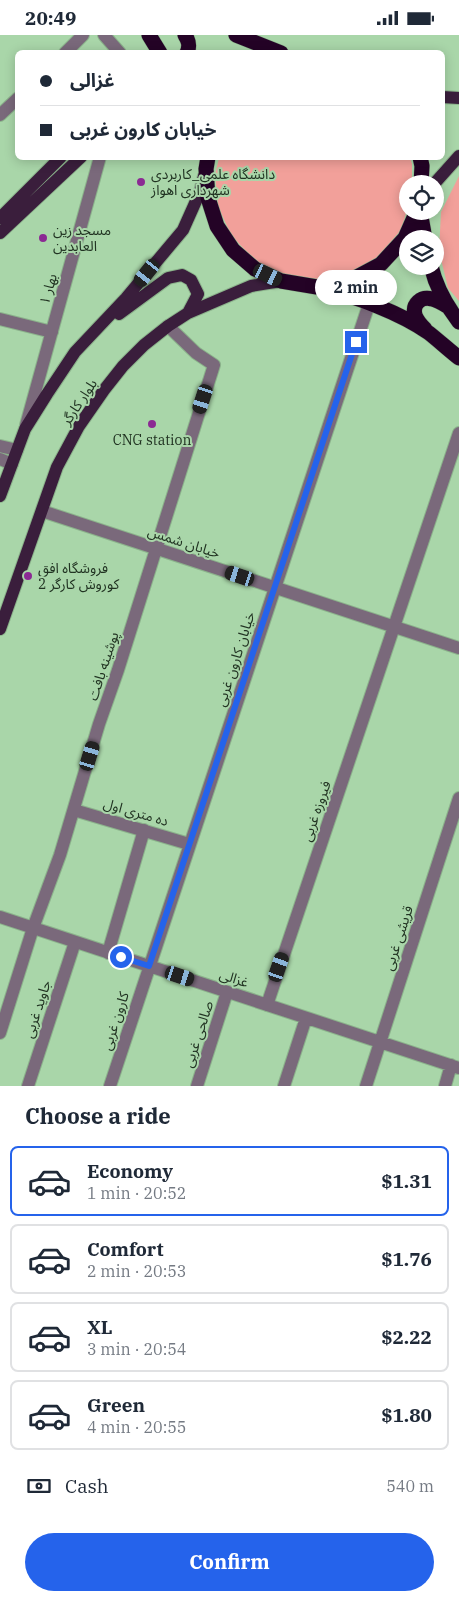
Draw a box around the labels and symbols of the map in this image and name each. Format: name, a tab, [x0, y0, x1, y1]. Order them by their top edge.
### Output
place label: دانشگاه علمی_کاربردی شهرداری اهواز	[150, 165, 275, 199]
marker: دانشگاه علمی_کاربردی شهرداری اهواز	[135, 176, 147, 188]
place label: مسجد زین العابدین	[53, 221, 111, 255]
marker: مسجد زین العابدین	[37, 232, 49, 244]
car	[131, 257, 162, 289]
car	[251, 262, 284, 288]
callout: 2 min	[315, 269, 397, 305]
street label: بهار ۱	[35, 271, 61, 307]
route end	[345, 331, 367, 353]
street label: بلوار کارگر	[56, 375, 101, 429]
car	[191, 382, 214, 416]
marker: CNG station	[146, 418, 158, 430]
place label: CNG station	[113, 431, 191, 449]
street label: خیابان شمس	[146, 522, 222, 562]
place label: فروشگاه افق کوروش کارگر 2	[38, 559, 120, 593]
car	[223, 564, 256, 588]
marker: فروشگاه افق کوروش کارگر 2	[22, 570, 34, 582]
street label: خیابان کارون غربی	[211, 609, 259, 709]
street label: پوشینه بافت	[83, 629, 124, 703]
car	[78, 739, 101, 773]
street label: فیروزه غربی	[297, 778, 335, 844]
street label: ده متری اول	[101, 794, 171, 830]
street label: قریشی غربی	[379, 903, 417, 973]
route start	[110, 946, 132, 968]
car	[267, 950, 290, 984]
car	[163, 964, 196, 988]
street label: غزالی	[217, 965, 251, 991]
street label: جاوید غربی	[19, 978, 55, 1040]
street label: کارون غربی	[97, 989, 133, 1052]
street label: صالحی غربی	[179, 998, 217, 1070]

